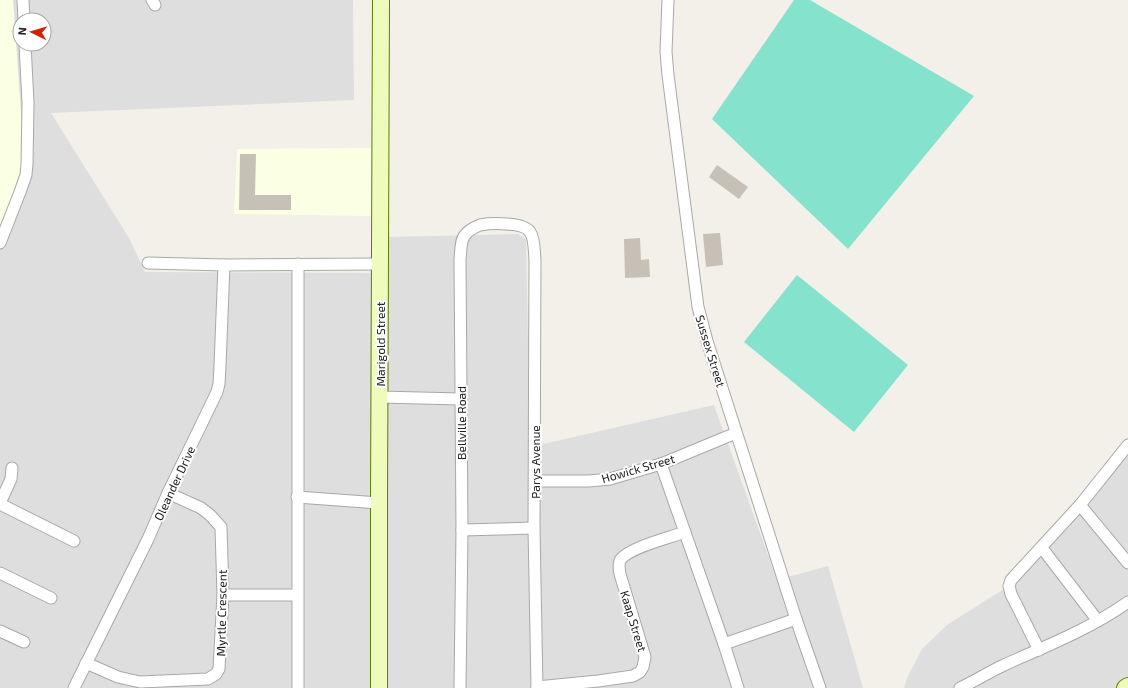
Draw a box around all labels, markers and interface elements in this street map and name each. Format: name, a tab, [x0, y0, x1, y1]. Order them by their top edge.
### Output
north arrow	[12, 12, 52, 52]
text: N	[15, 27, 28, 36]
street label: Marigold Street	[373, 301, 387, 386]
street label: Sussex Street	[693, 313, 729, 389]
street label: Bellville Road	[454, 386, 468, 460]
street label: Parys Avenue	[528, 425, 542, 499]
street label: Oleander Drive	[151, 443, 197, 523]
street label: Howick Street	[600, 451, 677, 485]
street label: Myrtle Crescent	[213, 569, 229, 656]
street label: Kaap Street	[618, 589, 650, 654]

